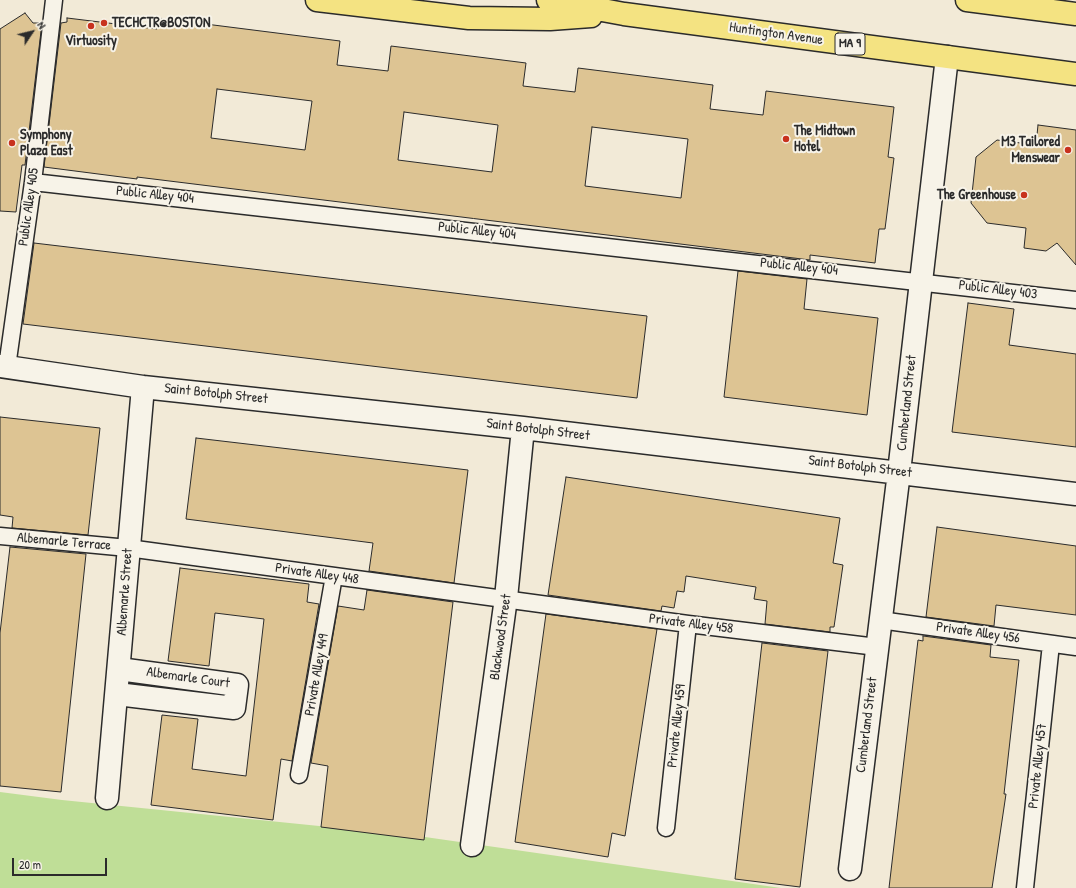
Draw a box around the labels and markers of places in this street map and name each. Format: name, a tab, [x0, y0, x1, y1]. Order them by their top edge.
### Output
place label: TECHCTR@BOSTON	[112, 15, 210, 31]
marker: TECHCTR@BOSTON	[99, 18, 109, 28]
marker: Virtuosity	[86, 21, 96, 31]
place label: Virtuosity	[65, 33, 117, 49]
place label: The Midtown Hotel	[794, 123, 855, 156]
place label: Symphony Plaza East	[20, 127, 73, 160]
marker: The Midtown Hotel	[781, 134, 791, 144]
place label: M3 Tailored Menswear	[1001, 134, 1060, 166]
marker: Symphony Plaza East	[7, 138, 17, 148]
marker: M3 Tailored Menswear	[1063, 145, 1073, 155]
place label: The Greenhouse	[937, 187, 1016, 203]
marker: The Greenhouse	[1019, 190, 1029, 200]

